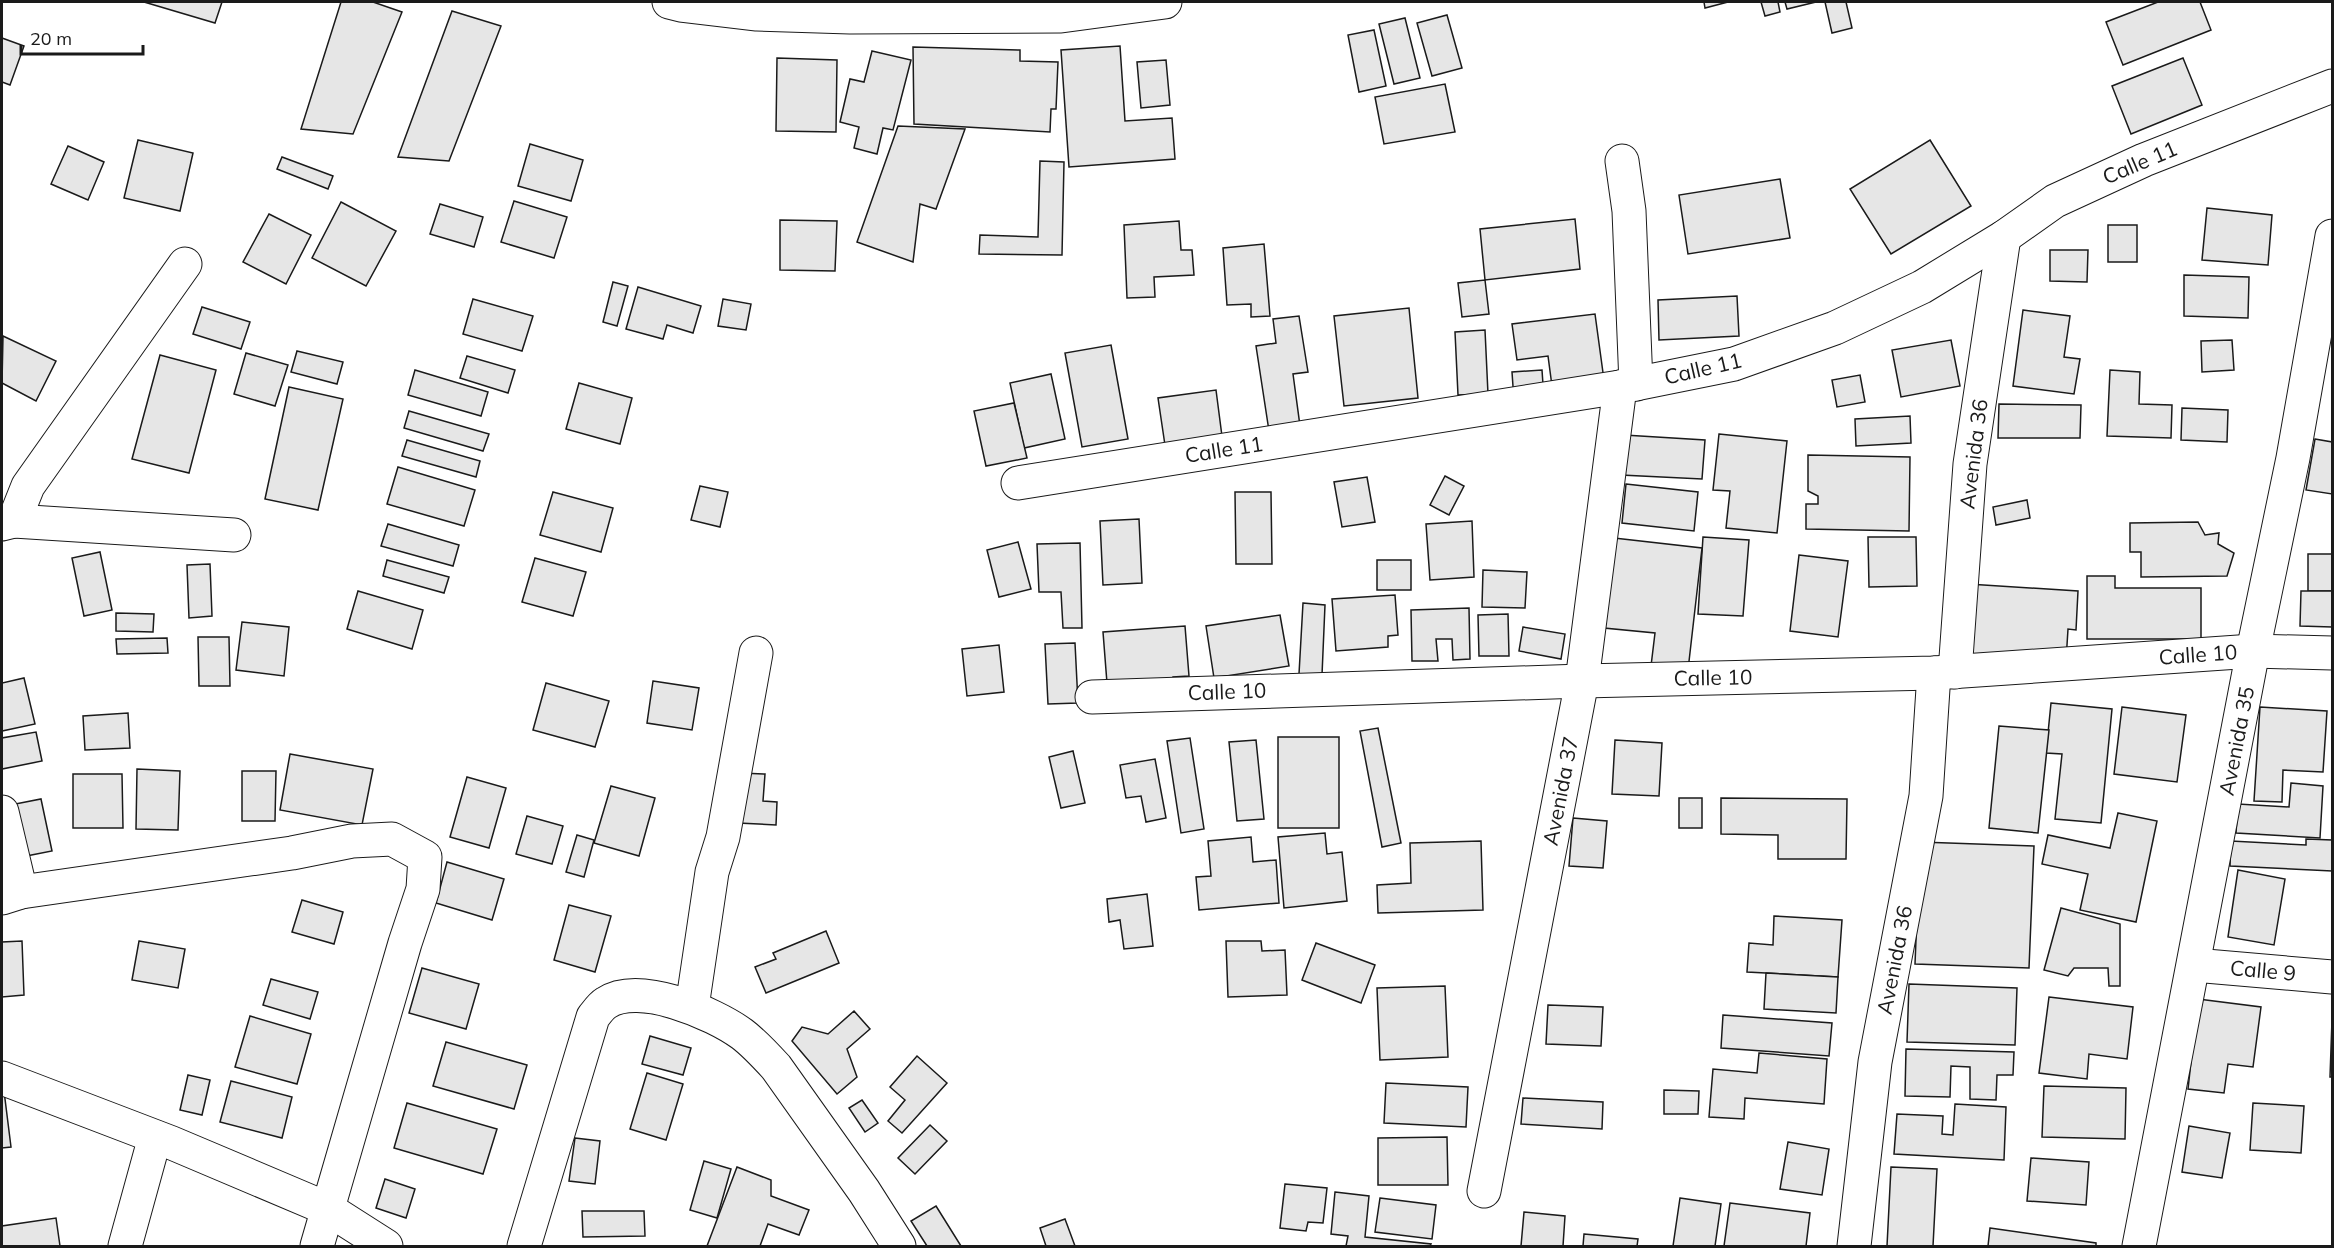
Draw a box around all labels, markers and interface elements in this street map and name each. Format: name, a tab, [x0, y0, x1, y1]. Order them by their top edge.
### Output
scale bar	[21, 18, 142, 56]
text: 20 m	[30, 27, 72, 50]
street label: Calle 11	[2098, 135, 2181, 189]
street label: Calle 11	[1661, 347, 1744, 390]
street label: Avenida 36	[1953, 397, 1993, 510]
street label: Calle 11	[1183, 430, 1265, 468]
street label: Calle 10	[2158, 638, 2238, 670]
street label: Calle 10	[1673, 663, 1753, 691]
street label: Calle 10	[1187, 677, 1267, 705]
street label: Avenida 35	[2213, 684, 2259, 798]
street label: Avenida 37	[1537, 734, 1583, 848]
street label: Avenida 36	[1871, 903, 1917, 1017]
street label: Calle 9	[2229, 954, 2297, 986]

